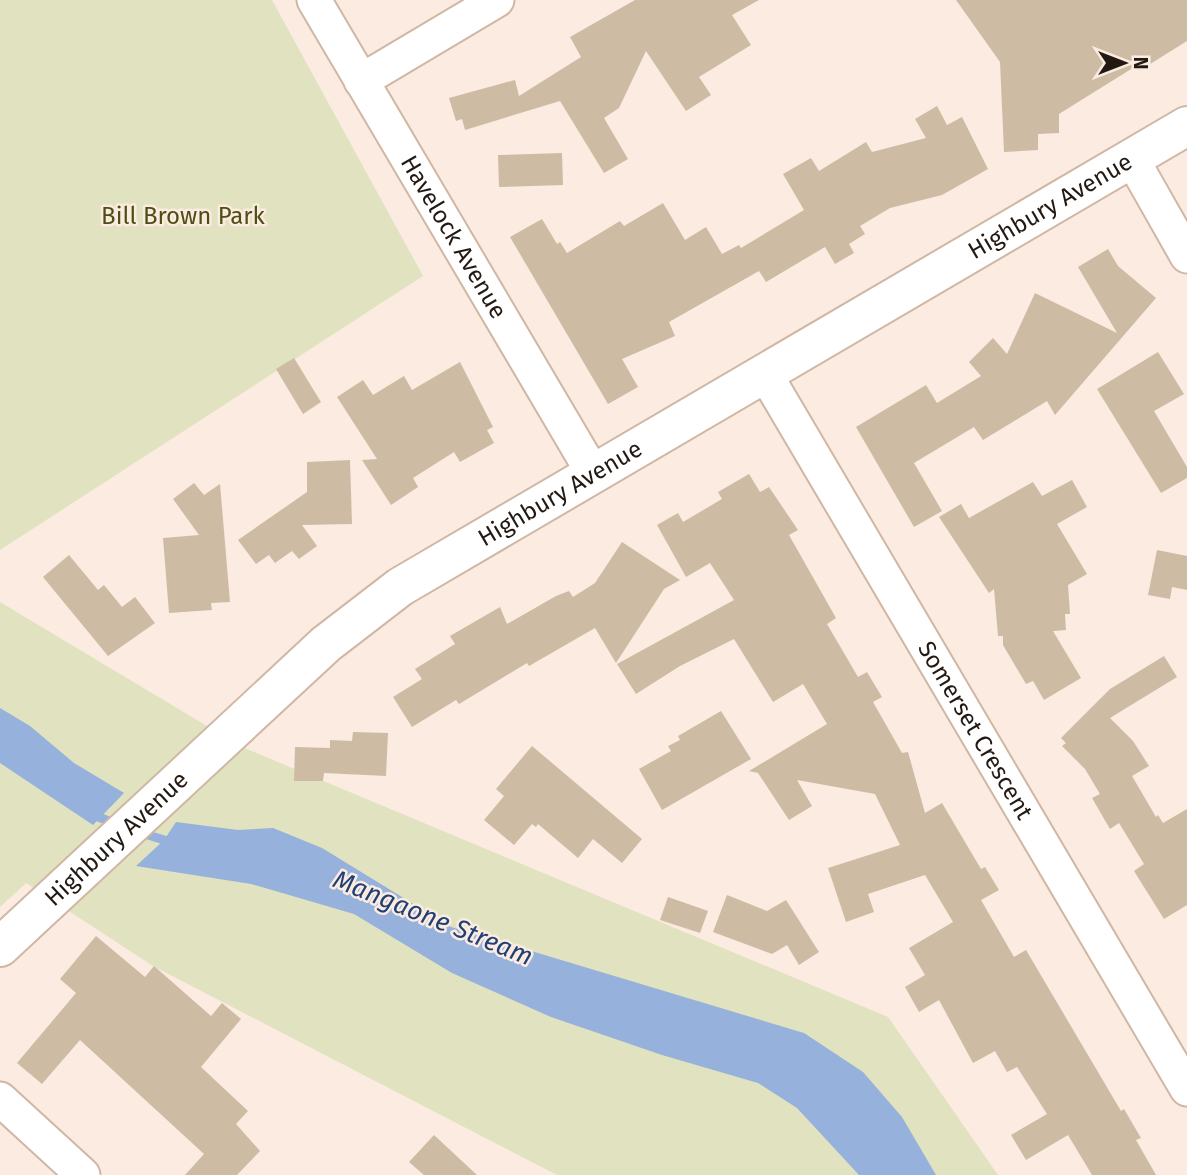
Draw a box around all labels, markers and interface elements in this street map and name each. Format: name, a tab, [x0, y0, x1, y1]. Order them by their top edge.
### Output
north arrow	[1089, 28, 1159, 98]
text: N	[1129, 57, 1152, 69]
street label: Highbury Avenue	[963, 147, 1137, 265]
street label: Havelock Avenue	[395, 150, 513, 324]
park label: Bill Brown Park	[101, 202, 266, 230]
street label: Highbury Avenue	[473, 434, 647, 552]
street label: Somerset Crescent	[912, 636, 1039, 825]
street label: Highbury Avenue	[39, 765, 194, 912]
water label: Mangaone Stream	[329, 864, 537, 972]

